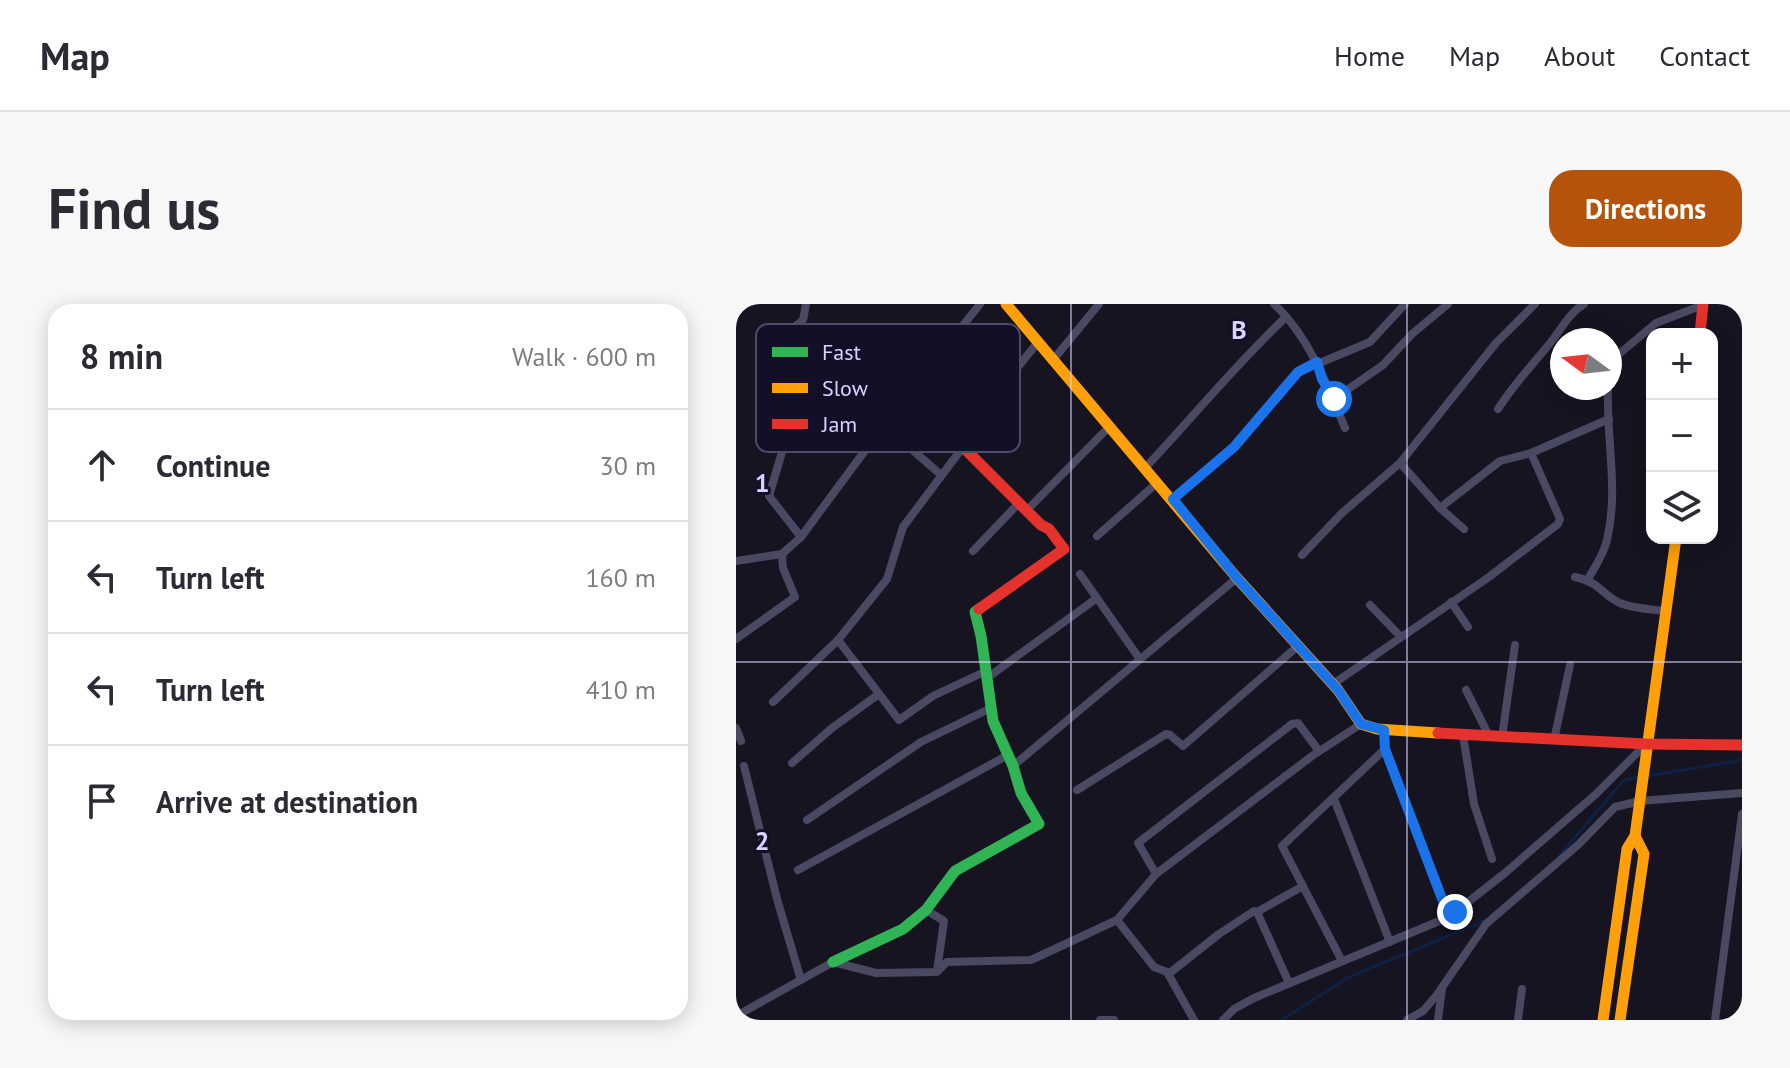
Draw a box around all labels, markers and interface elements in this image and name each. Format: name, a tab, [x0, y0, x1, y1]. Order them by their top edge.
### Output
text: Map	[40, 31, 110, 80]
text: Home	[1334, 37, 1405, 74]
text: Map	[1449, 37, 1500, 74]
text: About	[1544, 37, 1615, 74]
text: Contact	[1659, 37, 1750, 74]
button: Directions	[1549, 170, 1742, 247]
text: Find us	[48, 172, 220, 244]
text: B	[1231, 313, 1247, 346]
legend	[756, 324, 1020, 452]
north arrow	[1550, 328, 1622, 400]
map controls	[1646, 328, 1718, 544]
button: +	[1646, 328, 1718, 400]
text: 8 min	[80, 334, 163, 378]
text: Fast	[822, 338, 862, 366]
text: Walk · 600 m	[512, 340, 656, 373]
text: Slow	[822, 374, 868, 402]
route start	[1316, 381, 1352, 417]
button: −	[1646, 400, 1718, 472]
text: Jam	[821, 410, 857, 438]
icon: ahead	[80, 443, 124, 487]
text: Continue	[156, 446, 270, 485]
text: 30 m	[600, 449, 656, 482]
text: 1	[755, 466, 769, 499]
button: layers	[1646, 472, 1718, 544]
icon: left	[80, 555, 124, 599]
text: Turn left	[156, 558, 264, 597]
text: 160 m	[585, 561, 656, 594]
icon: left	[80, 667, 124, 711]
text: Turn left	[156, 670, 264, 709]
text: 410 m	[585, 673, 656, 706]
icon: arrive	[80, 779, 124, 823]
text: Arrive at destination	[156, 782, 418, 821]
text: 2	[755, 824, 769, 857]
route end	[1437, 894, 1473, 930]

